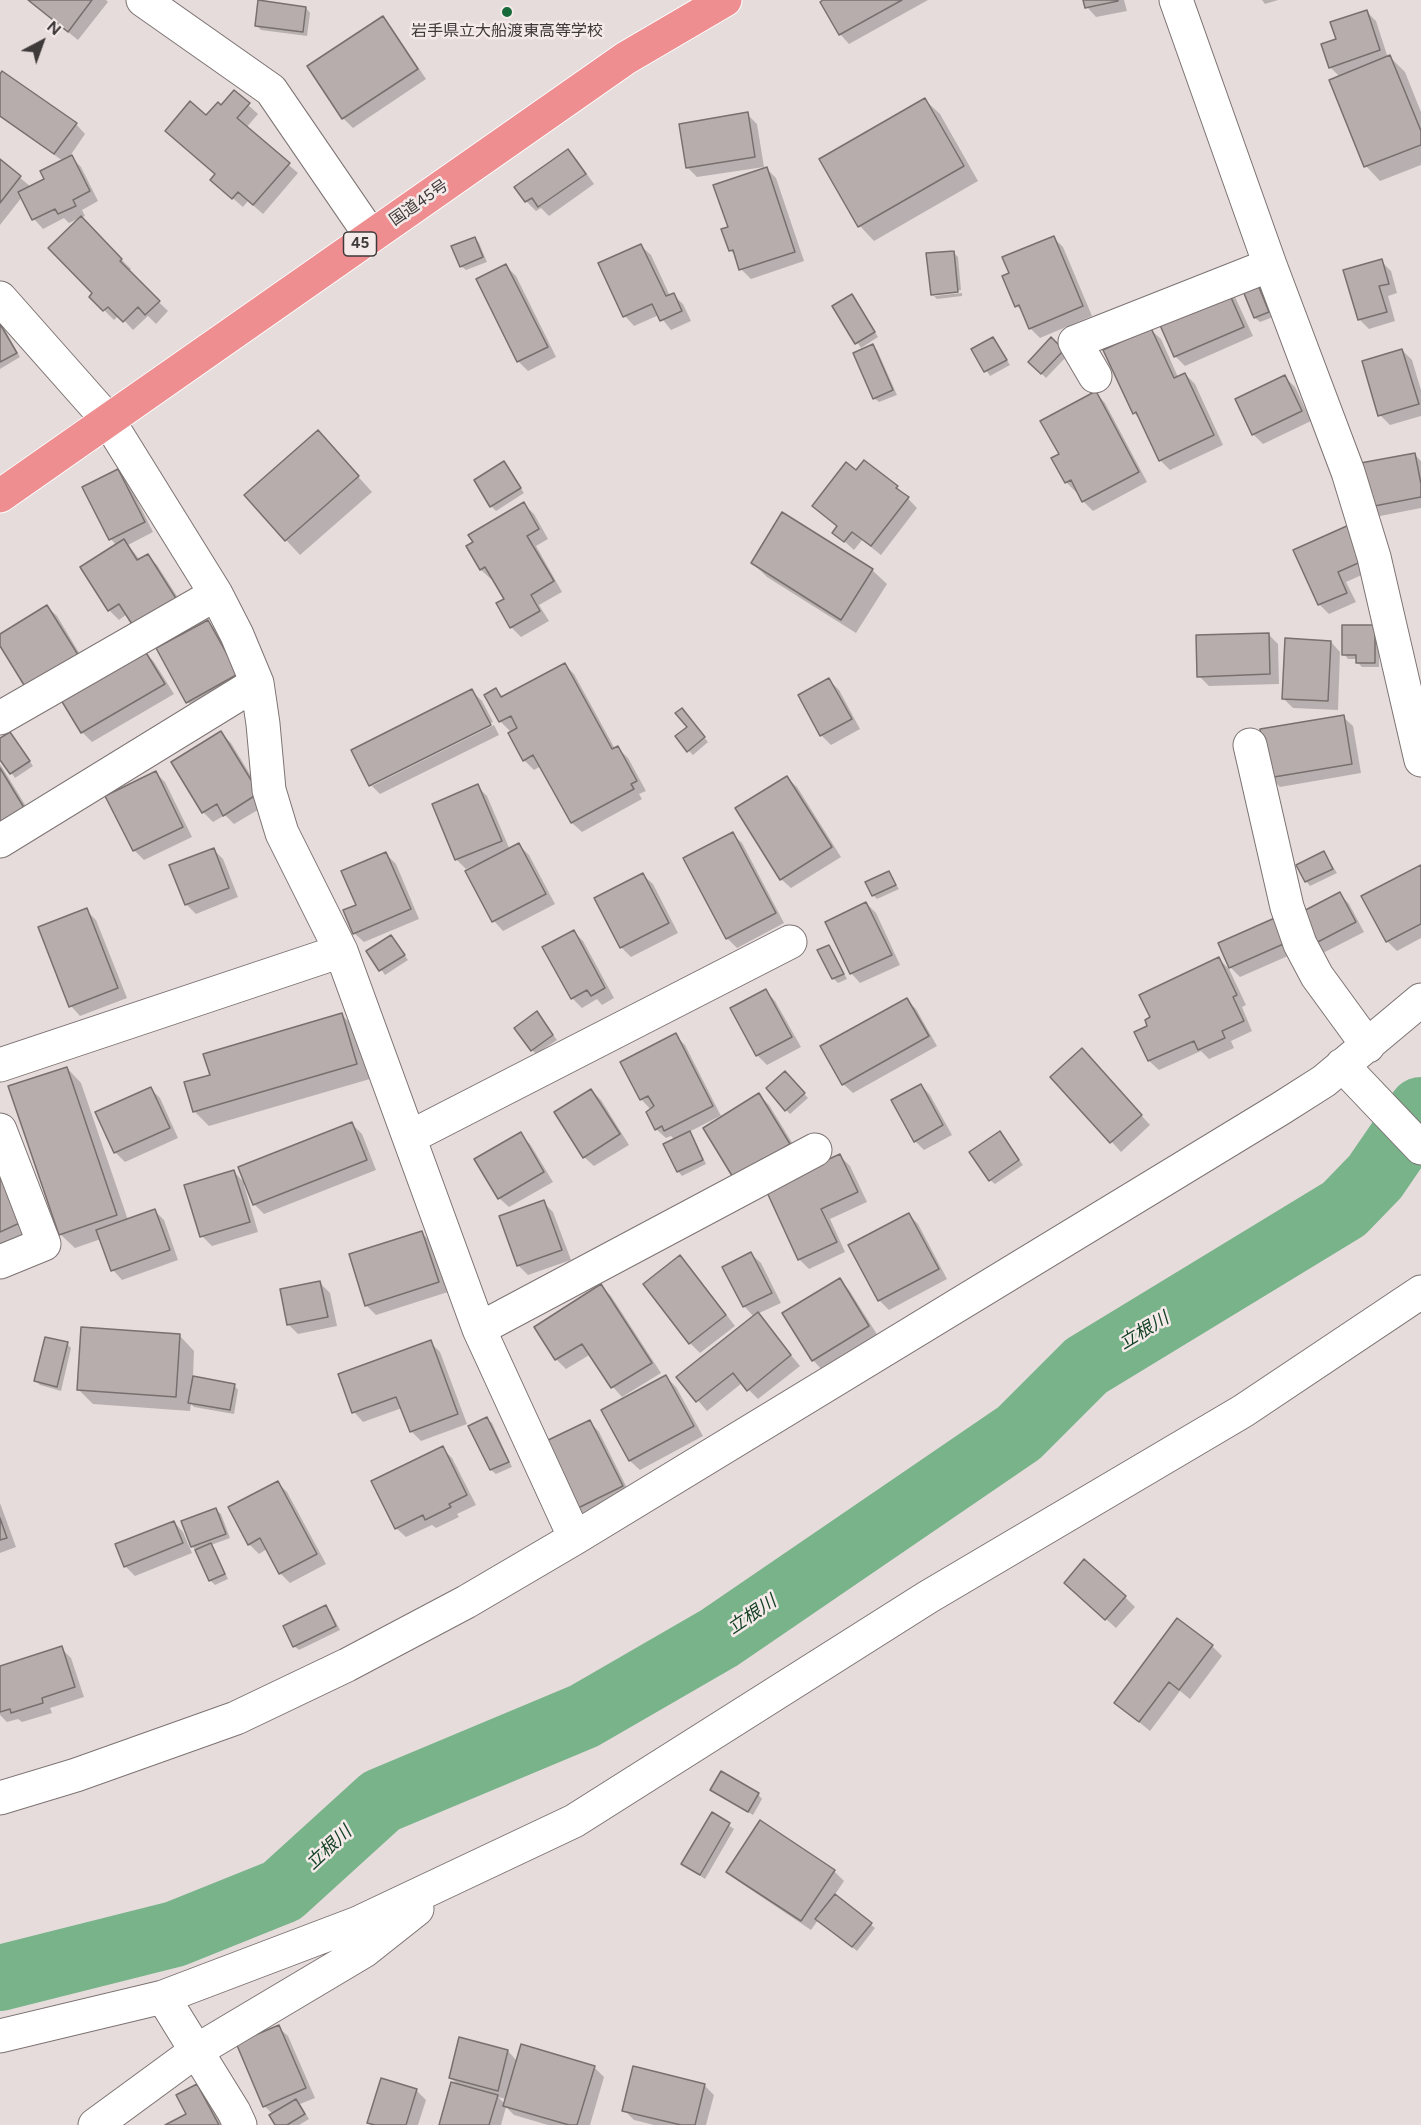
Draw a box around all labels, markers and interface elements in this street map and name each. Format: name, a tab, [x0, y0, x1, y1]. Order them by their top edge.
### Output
marker: 岩手県立大船渡東高等学校	[500, 5, 514, 19]
north arrow	[12, 12, 72, 72]
text: N	[43, 17, 65, 39]
place label: 岩手県立大船渡東高等学校	[411, 21, 603, 41]
street label: 国道45号	[386, 176, 452, 230]
road number: 45	[344, 232, 376, 256]
water label: 立根川	[1115, 1308, 1173, 1354]
water label: 立根川	[724, 1591, 780, 1639]
water label: 立根川	[302, 1822, 356, 1874]

